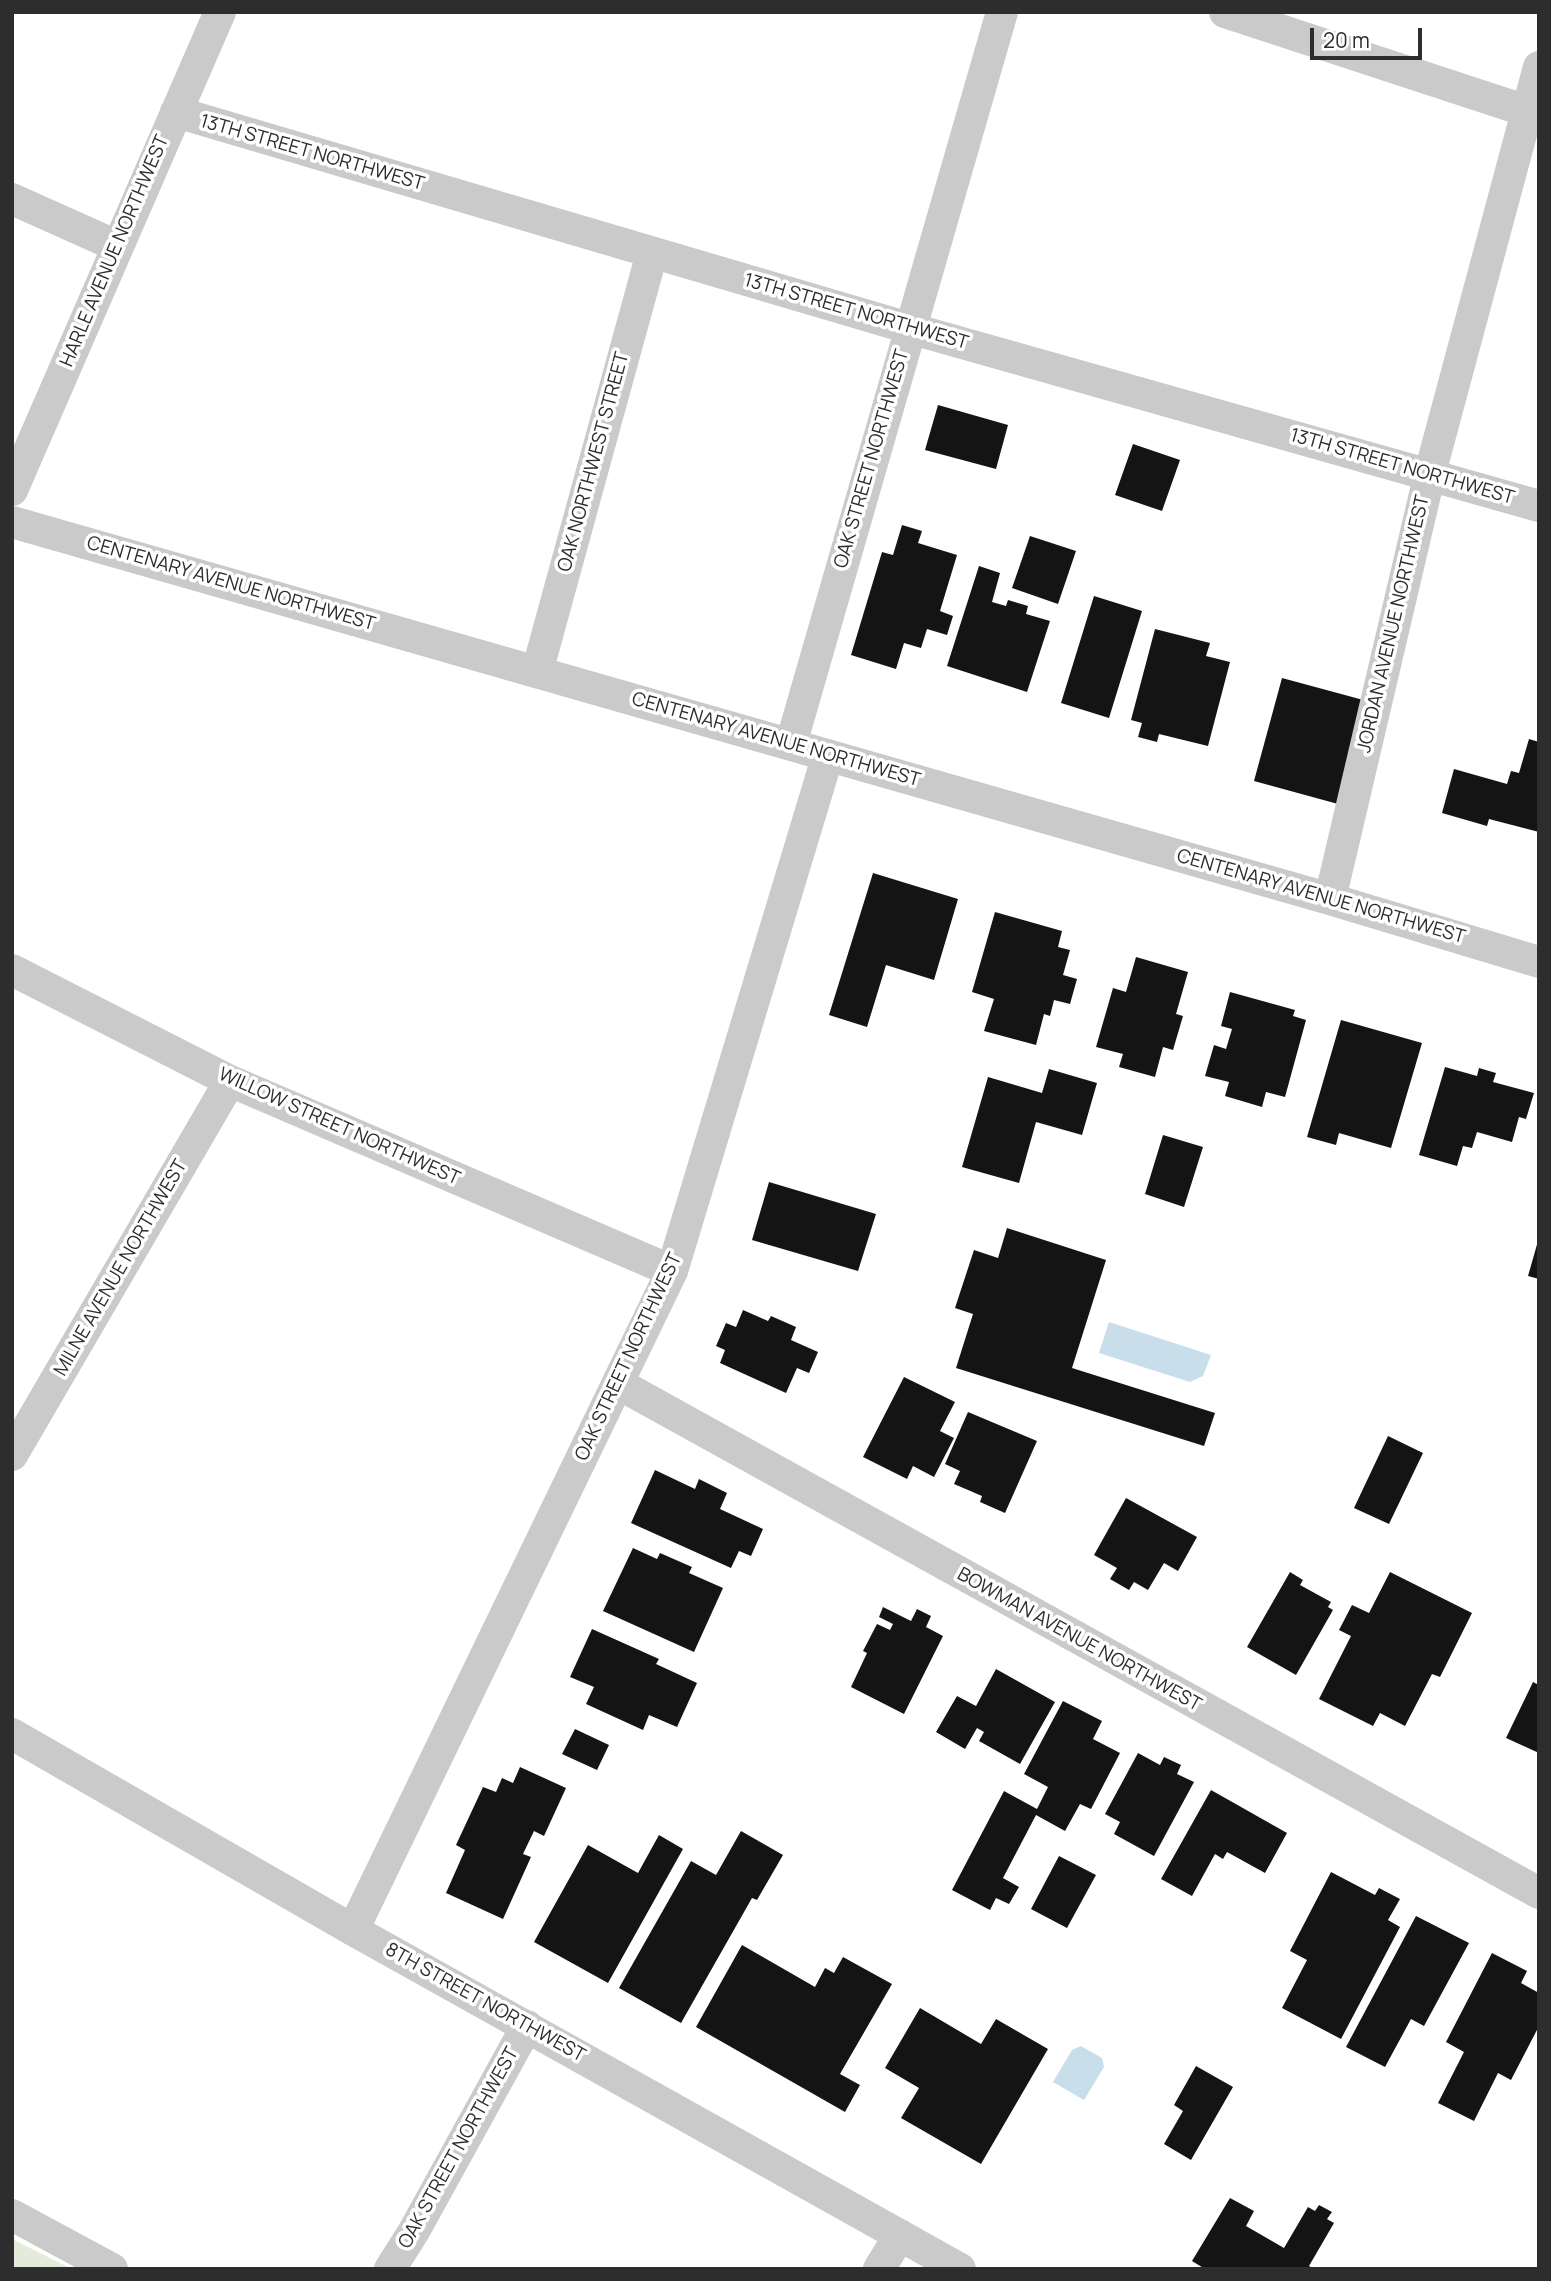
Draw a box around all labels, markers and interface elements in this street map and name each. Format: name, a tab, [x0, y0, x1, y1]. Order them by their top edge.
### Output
scale bar	[1313, 14, 1425, 58]
text: 20 m	[1323, 26, 1370, 54]
street label: 13TH STREET NORTHWEST	[197, 110, 427, 196]
street label: HARLE AVENUE NORTHWEST	[56, 132, 174, 370]
street label: 13TH STREET NORTHWEST	[741, 269, 971, 355]
street label: OAK STREET NORTHWEST	[830, 347, 914, 571]
street label: OAK NORTHWEST STREET	[554, 350, 634, 574]
street label: 13TH STREET NORTHWEST	[1287, 424, 1517, 510]
street label: JORDAN AVENUE NORTHWEST	[1353, 493, 1435, 755]
street label: CENTENARY AVENUE NORTHWEST	[84, 532, 378, 636]
street label: CENTENARY AVENUE NORTHWEST	[629, 688, 923, 792]
street label: CENTENARY AVENUE NORTHWEST	[1174, 845, 1468, 949]
street label: WILLOW STREET NORTHWEST	[215, 1063, 463, 1191]
street label: MILNE AVENUE NORTHWEST	[50, 1156, 192, 1380]
street label: OAK STREET NORTHWEST	[571, 1250, 687, 1464]
street label: BOWMAN AVENUE NORTHWEST	[953, 1563, 1205, 1717]
street label: 8TH STREET NORTHWEST	[381, 1938, 589, 2068]
street label: OAK STREET NORTHWEST	[394, 2043, 524, 2253]

